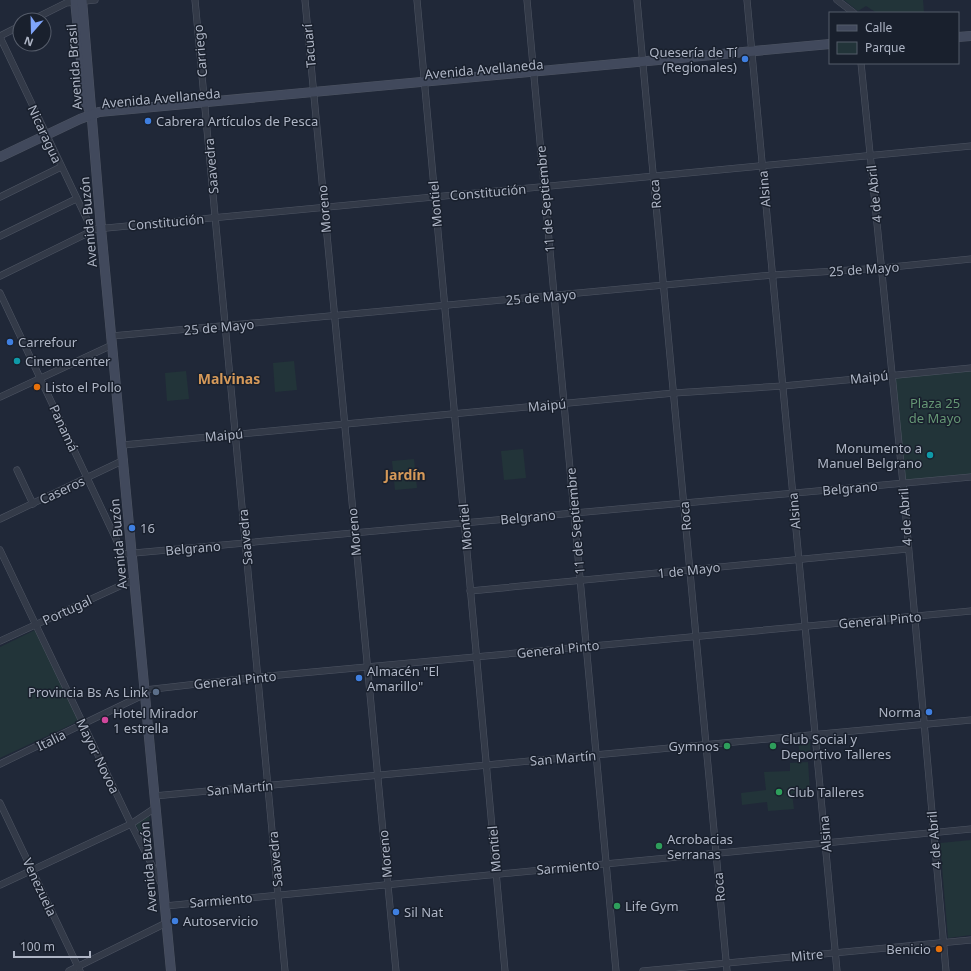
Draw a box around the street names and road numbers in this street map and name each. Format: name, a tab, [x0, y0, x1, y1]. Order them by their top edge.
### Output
street label: Avenida Brasil	[62, 23, 86, 111]
street label: Tacuarí	[298, 23, 320, 69]
street label: Carriego	[189, 24, 211, 78]
street label: Avenida Avellaneda	[424, 55, 544, 83]
street label: Avenida Avellaneda	[101, 84, 221, 112]
street label: Nicaragua	[24, 102, 66, 166]
street label: Saavedra	[200, 137, 222, 195]
street label: 11 de Septiembre	[531, 145, 559, 253]
street label: 4 de Abril	[862, 164, 886, 224]
street label: Alsina	[753, 170, 775, 208]
street label: Avenida Buzón	[75, 176, 101, 268]
street label: Roca	[645, 179, 665, 209]
street label: Montiel	[424, 180, 446, 228]
street label: Constitución	[449, 180, 527, 204]
street label: Moreno	[313, 184, 335, 234]
street label: Constitución	[127, 210, 205, 234]
street label: 25 de Mayo	[828, 258, 900, 280]
street label: 25 de Mayo	[505, 285, 577, 309]
street label: 25 de Mayo	[183, 315, 255, 339]
street label: Maipú	[849, 366, 889, 388]
street label: Maipú	[527, 394, 567, 416]
street label: Panamá	[45, 402, 83, 454]
street label: Maipú	[204, 424, 244, 446]
street label: 11 de Septiembre	[561, 467, 589, 575]
street label: Caseros	[36, 472, 88, 508]
street label: Belgrano	[822, 477, 879, 499]
street label: 4 de Abril	[894, 487, 916, 547]
street label: Alsina	[783, 492, 805, 530]
street label: Avenida Buzón	[105, 498, 131, 590]
street label: Roca	[675, 501, 695, 531]
street label: Montiel	[454, 503, 476, 551]
street label: Belgrano	[500, 506, 557, 528]
street label: Moreno	[343, 507, 365, 557]
street label: Saavedra	[234, 508, 256, 566]
street label: Belgrano	[165, 537, 222, 559]
street label: 1 de Mayo	[657, 558, 721, 582]
street label: Portugal	[39, 591, 95, 629]
street label: General Pinto	[838, 607, 922, 633]
street label: General Pinto	[516, 636, 600, 662]
street label: General Pinto	[193, 667, 277, 693]
street label: Mayor Novoa	[72, 715, 124, 797]
street label: Italia	[33, 725, 69, 755]
street label: San Martín	[529, 746, 597, 770]
street label: San Martín	[206, 776, 274, 800]
street label: 4 de Abril	[923, 810, 945, 870]
street label: Alsina	[814, 815, 836, 853]
street label: Avenida Buzón	[135, 821, 161, 913]
street label: Montiel	[483, 825, 505, 873]
street label: Moreno	[374, 829, 396, 879]
street label: Saavedra	[264, 830, 286, 888]
street label: Venezuela	[19, 855, 61, 919]
street label: Sarmiento	[536, 855, 600, 879]
street label: Roca	[709, 872, 729, 902]
street label: Sarmiento	[189, 888, 253, 912]
street label: Mitre	[790, 945, 824, 965]

